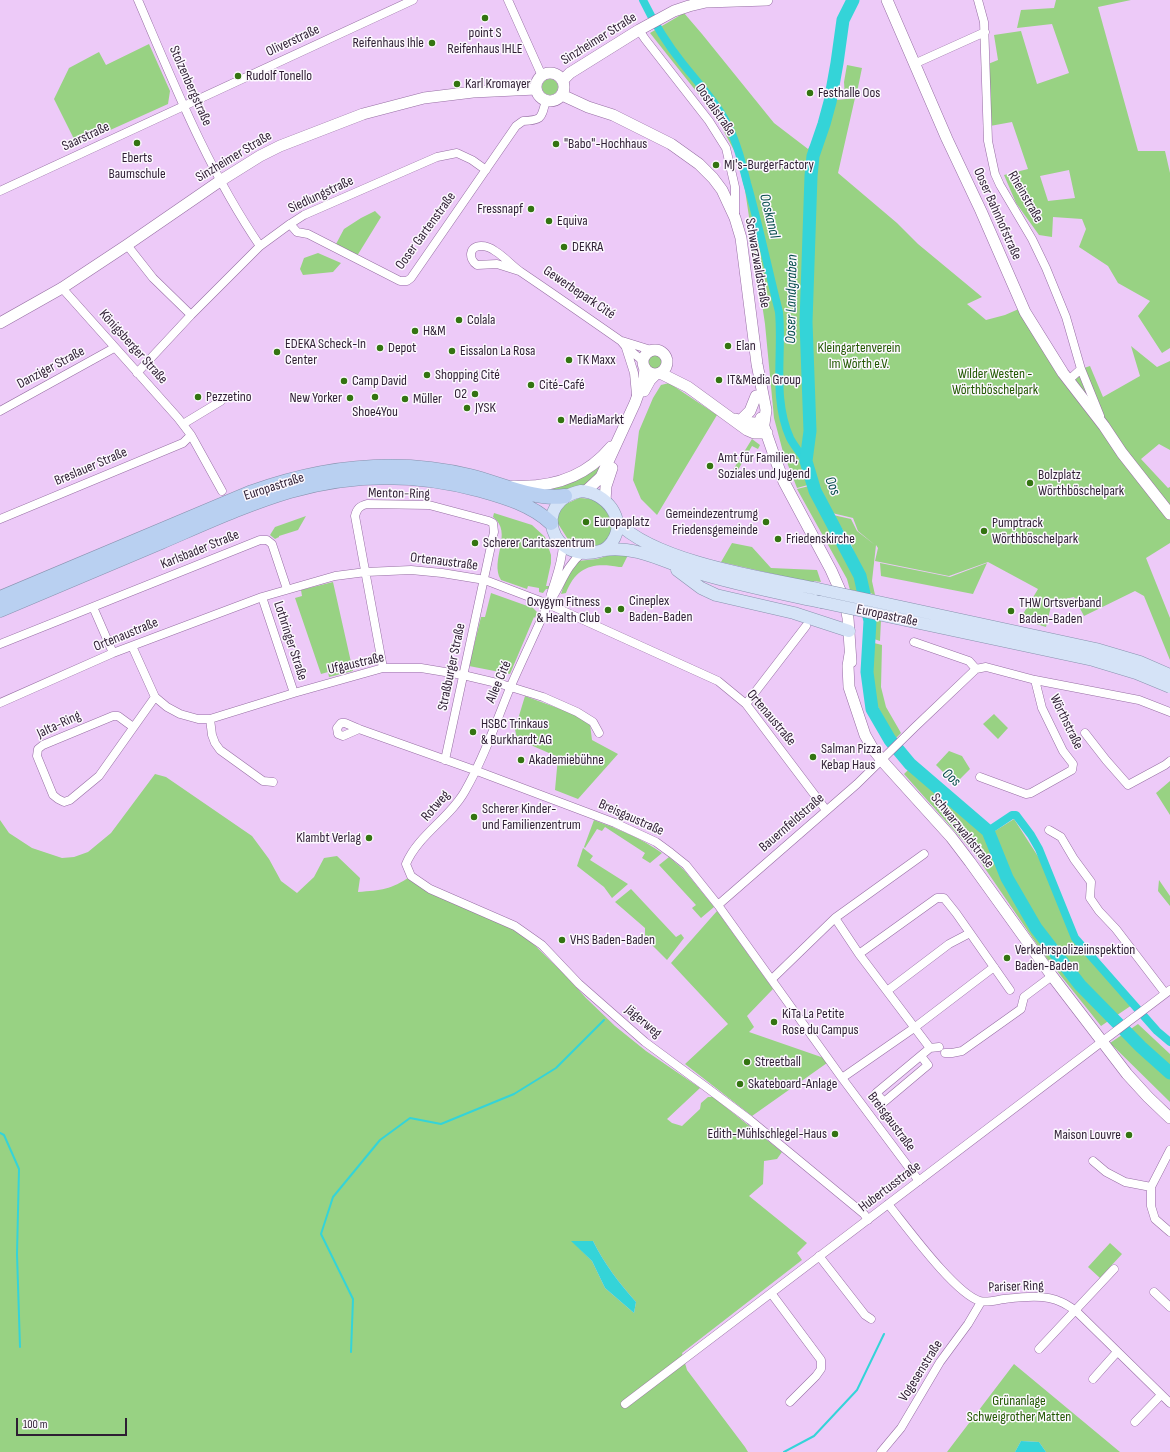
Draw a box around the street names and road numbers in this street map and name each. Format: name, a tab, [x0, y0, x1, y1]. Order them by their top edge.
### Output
street label: Sinzheimer Straße	[558, 9, 640, 69]
street label: Oliverstraße	[264, 21, 322, 61]
street label: Stolzenbergstraße	[165, 43, 215, 129]
street label: Oostalstraße	[691, 81, 739, 139]
street label: Saarstraße	[60, 119, 112, 155]
street label: Sinzheimer Straße	[193, 128, 275, 186]
street label: Ooser Bahnhofstraße	[969, 165, 1025, 263]
street label: Rheinstraße	[1004, 168, 1046, 226]
street label: Siedlungstraße	[286, 173, 356, 217]
street label: Ooser Gartenstraße	[392, 189, 460, 273]
street label: Schwarzwaldstraße	[741, 217, 773, 309]
street label: Gewerbepark Cité	[540, 263, 618, 323]
street label: Königsberger Straße	[95, 306, 171, 388]
street label: Danziger Straße	[14, 343, 88, 393]
street label: Breslauer Straße	[52, 444, 130, 490]
street label: Europastraße	[242, 469, 306, 505]
street label: Menton-Ring	[368, 485, 430, 503]
street label: Karlsbader Straße	[158, 527, 242, 573]
street label: Ortenaustraße	[409, 550, 479, 574]
street label: Lothringer Straße	[269, 599, 311, 683]
street label: Europastraße	[855, 601, 919, 631]
street label: Ortenaustraße	[91, 614, 161, 656]
street label: Straßburger Straße	[435, 622, 469, 712]
street label: Ufgaustraße	[326, 649, 386, 679]
street label: Allee Cité	[483, 658, 515, 706]
street label: Ortenaustraße	[743, 687, 799, 749]
street label: Wörthstraße	[1045, 692, 1087, 752]
street label: Jalta-Ring	[34, 708, 84, 742]
street label: Rotweg	[418, 787, 454, 825]
street label: Bauernfeldstraße	[756, 790, 828, 856]
street label: Schwarzwaldstraße	[927, 790, 997, 872]
street label: Breisgaustraße	[596, 796, 666, 840]
street label: Jägerweg	[621, 1002, 665, 1042]
street label: Breisgaustraße	[863, 1089, 919, 1155]
street label: Hubertusstraße	[856, 1158, 924, 1216]
street label: Pariser Ring	[988, 1278, 1044, 1296]
street label: Vogesenstraße	[895, 1337, 947, 1405]

